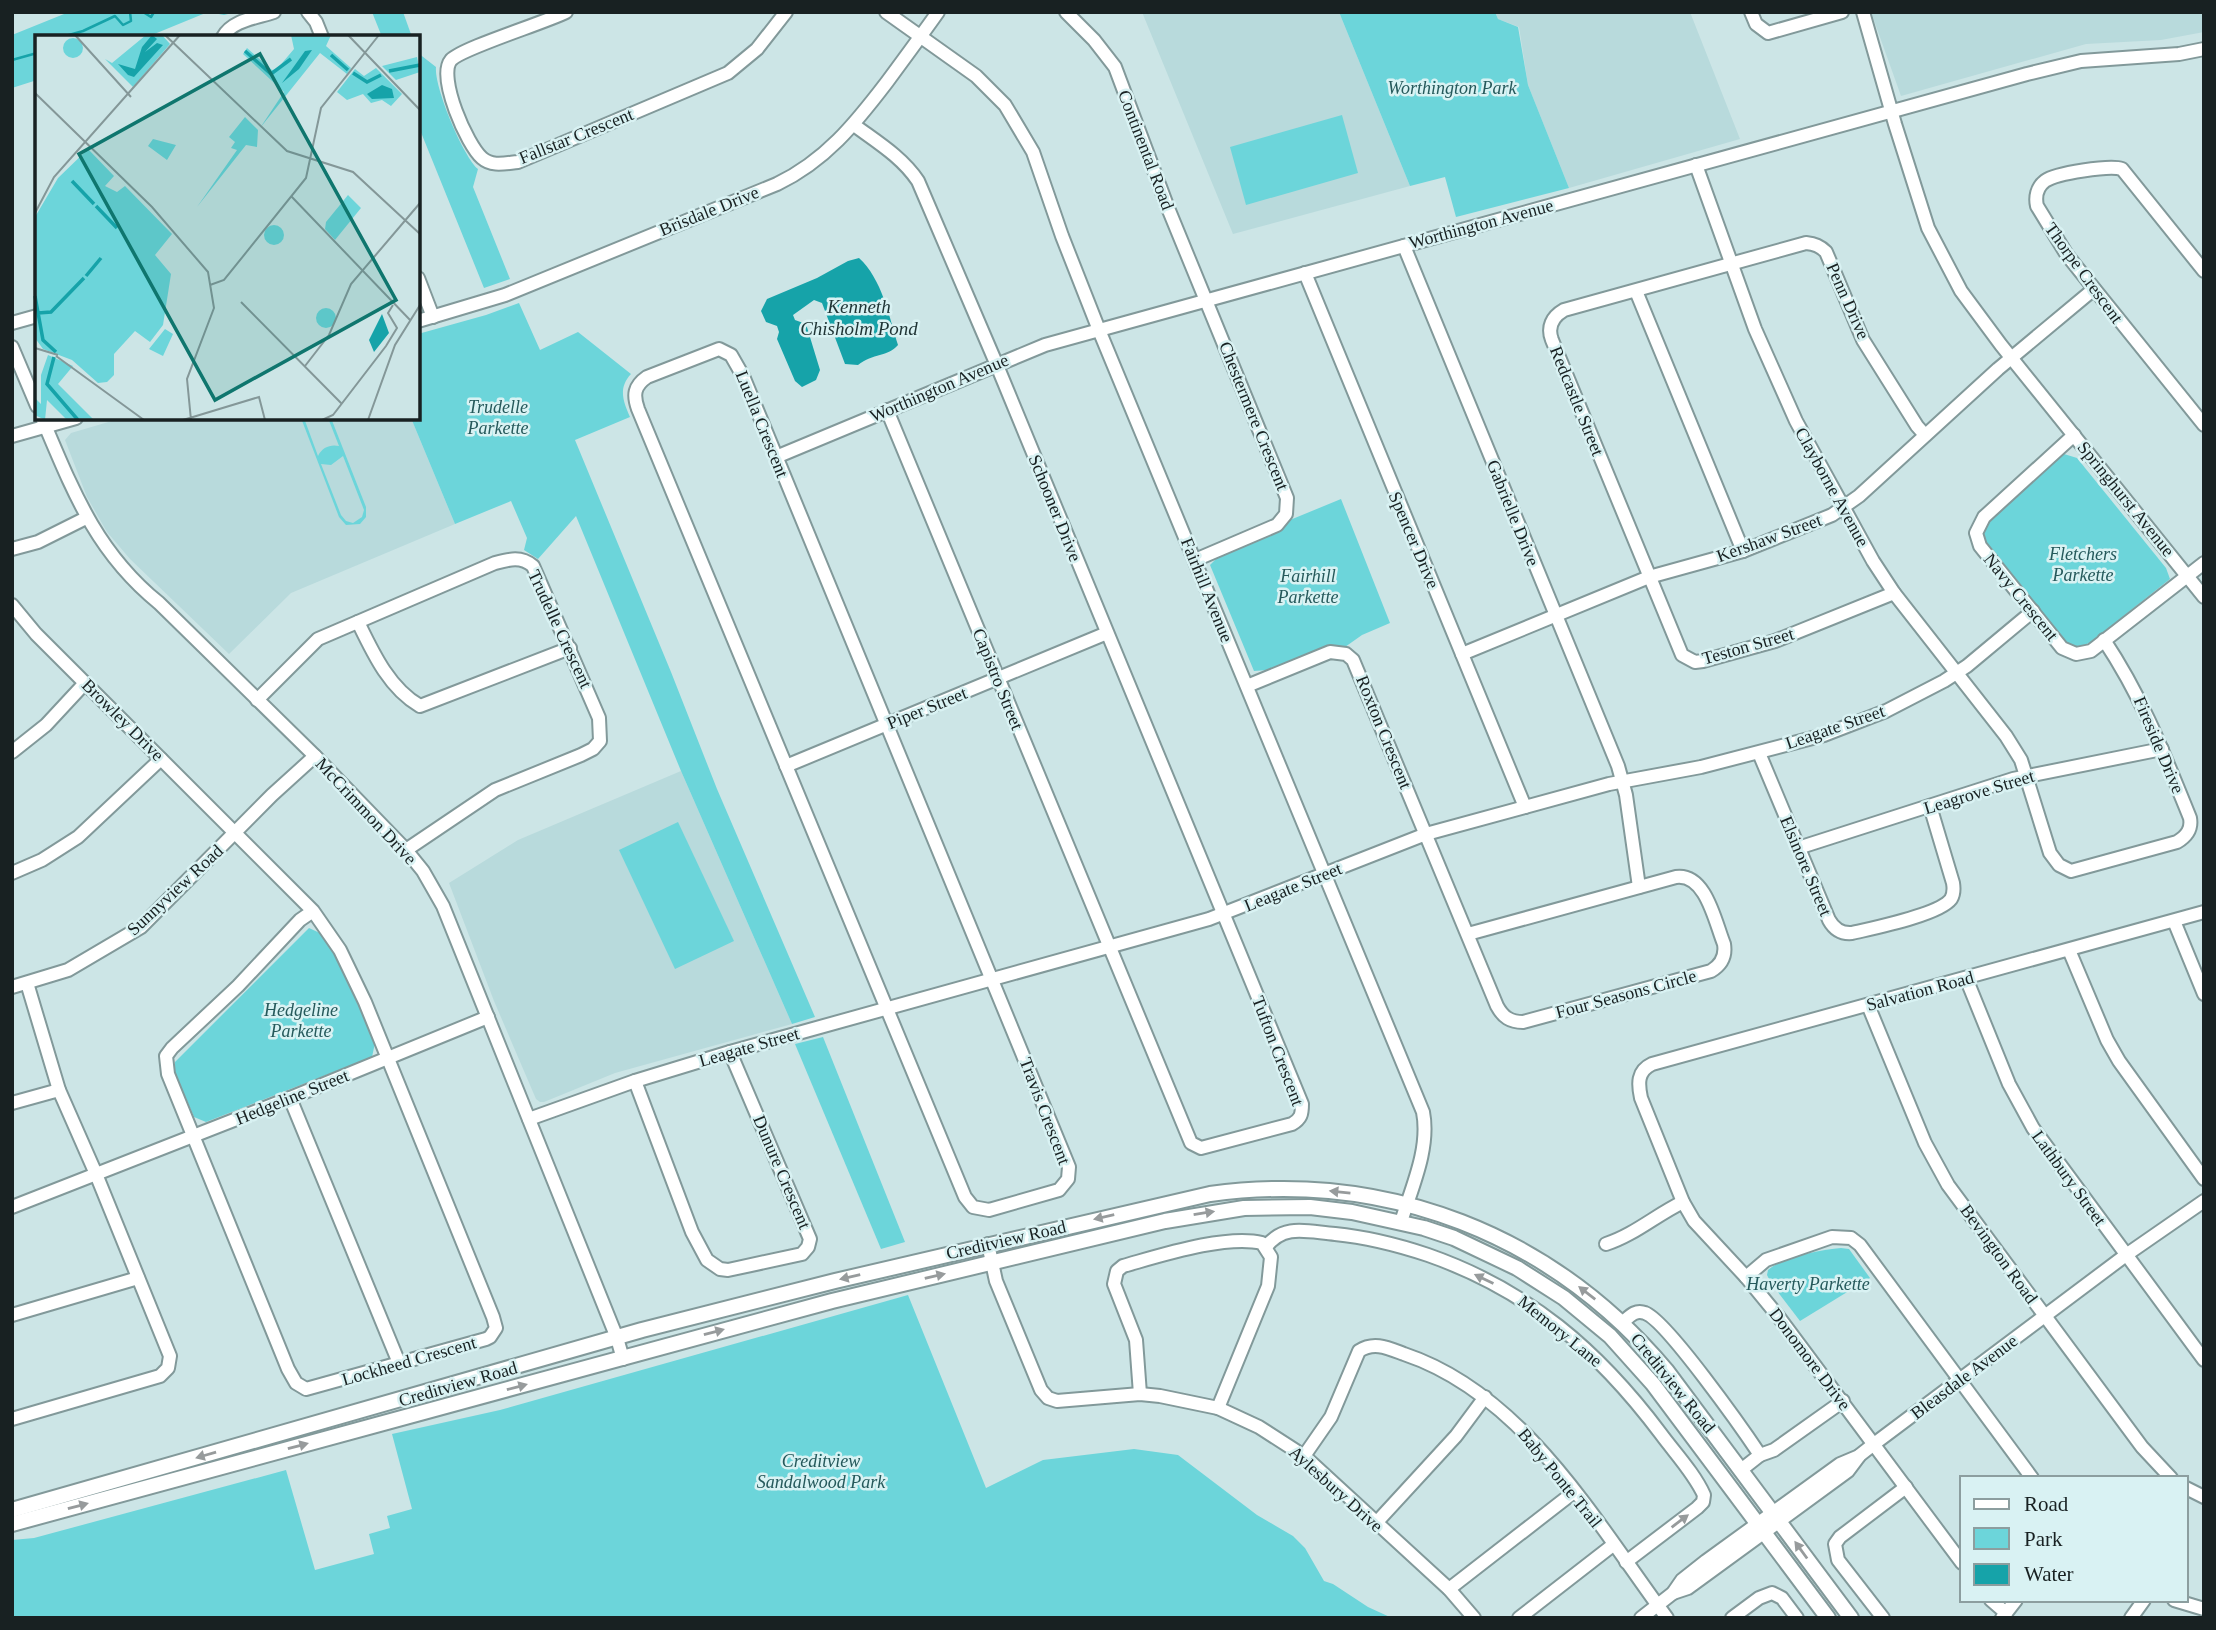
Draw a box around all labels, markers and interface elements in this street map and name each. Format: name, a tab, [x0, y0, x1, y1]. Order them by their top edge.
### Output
inset map	[35, 35, 420, 420]
park label: Worthington Park	[1388, 78, 1517, 98]
street label: Continental Road	[1114, 87, 1178, 213]
street label: Fallstar Crescent	[516, 104, 636, 168]
street label: Brisdale Drive	[656, 182, 762, 240]
street label: Worthington Avenue	[1407, 195, 1555, 253]
street label: Thorpe Crescent	[2041, 219, 2127, 327]
street label: Penn Drive	[1822, 260, 1874, 342]
water label: Kenneth Chisholm Pond	[800, 296, 918, 339]
street label: Chestermere Crescent	[1215, 339, 1293, 493]
street label: Redcastle Street	[1546, 343, 1608, 459]
street label: Worthington Avenue	[867, 350, 1011, 426]
street label: Luella Crescent	[731, 368, 793, 480]
park label: Trudelle Parkette	[467, 397, 528, 438]
street label: Clayborne Avenue	[1791, 424, 1873, 550]
street label: Springhurst Avenue	[2073, 437, 2179, 561]
street label: Schooner Drive	[1024, 452, 1086, 564]
street label: Gabrielle Drive	[1483, 457, 1543, 569]
street label: Spencer Drive	[1385, 488, 1443, 592]
street label: Kershaw Street	[1714, 510, 1824, 566]
street label: Fairhill Avenue	[1177, 535, 1237, 645]
park label: Fletchers Parkette	[2048, 544, 2117, 585]
street label: Navy Crescent	[1980, 549, 2062, 645]
park label: Fairhill Parkette	[1277, 566, 1338, 607]
street label: Trudelle Crescent	[524, 567, 596, 691]
street label: Teston Street	[1700, 623, 1796, 669]
street label: Capistro Street	[969, 625, 1027, 733]
street label: Roxton Crescent	[1352, 672, 1416, 792]
street label: Browley Drive	[78, 675, 168, 765]
street label: Piper Street	[884, 683, 970, 733]
street label: Fireside Drive	[2130, 693, 2188, 797]
street label: Leagate Street	[1783, 701, 1887, 753]
street label: McCrimmon Drive	[311, 754, 421, 868]
street label: Leagrove Street	[1921, 766, 2037, 818]
street label: Elsinore Street	[1776, 813, 1836, 919]
street label: Sunnyview Road	[123, 841, 227, 939]
street label: Leagate Street	[1241, 858, 1345, 916]
street label: Four Seasons Circle	[1553, 966, 1699, 1022]
street label: Salvation Road	[1864, 967, 1976, 1015]
street label: Tufton Crescent	[1248, 993, 1308, 1109]
park label: Hedgeline Parkette	[263, 1000, 338, 1041]
street label: Leagate Street	[697, 1023, 801, 1071]
street label: Travis Crescent	[1015, 1055, 1075, 1167]
street label: Hedgeline Street	[232, 1065, 352, 1129]
street label: Dunure Crescent	[749, 1112, 815, 1232]
street label: Lathbury Street	[2028, 1127, 2110, 1229]
one-way arrow	[1329, 1186, 1351, 1197]
street label: Bevington Road	[1956, 1201, 2042, 1307]
one-way arrow	[1193, 1207, 1215, 1218]
one-way arrow	[1093, 1212, 1115, 1223]
street label: Creditview Road	[944, 1216, 1068, 1264]
one-way arrow	[924, 1270, 946, 1281]
one-way arrow	[839, 1272, 861, 1283]
one-way arrow	[1474, 1273, 1494, 1284]
park label: Haverty Parkette	[1745, 1274, 1870, 1294]
one-way arrow	[1579, 1285, 1597, 1300]
street label: Memory Lane	[1514, 1291, 1606, 1371]
street label: Donomore Drive	[1765, 1304, 1855, 1414]
one-way arrow	[703, 1326, 725, 1337]
street label: Creditview Road	[1627, 1329, 1719, 1437]
street label: Bleasdale Avenue	[1907, 1330, 2021, 1424]
street label: Lockheed Crescent	[340, 1332, 478, 1390]
street label: Creditview Road	[396, 1358, 520, 1410]
one-way arrow	[507, 1381, 529, 1392]
street label: Baby Ponte Trail	[1514, 1424, 1606, 1532]
one-way arrow	[288, 1441, 309, 1451]
street label: Aylesbury Drive	[1285, 1442, 1387, 1536]
one-way arrow	[195, 1450, 217, 1461]
park label: Creditview Sandalwood Park	[757, 1451, 886, 1492]
legend	[1960, 1476, 2188, 1602]
text: Road	[2024, 1492, 2069, 1516]
one-way arrow	[67, 1500, 89, 1511]
one-way arrow	[1671, 1514, 1689, 1528]
text: Park	[2024, 1527, 2063, 1551]
one-way arrow	[1794, 1541, 1808, 1559]
text: Water	[2024, 1562, 2074, 1586]

